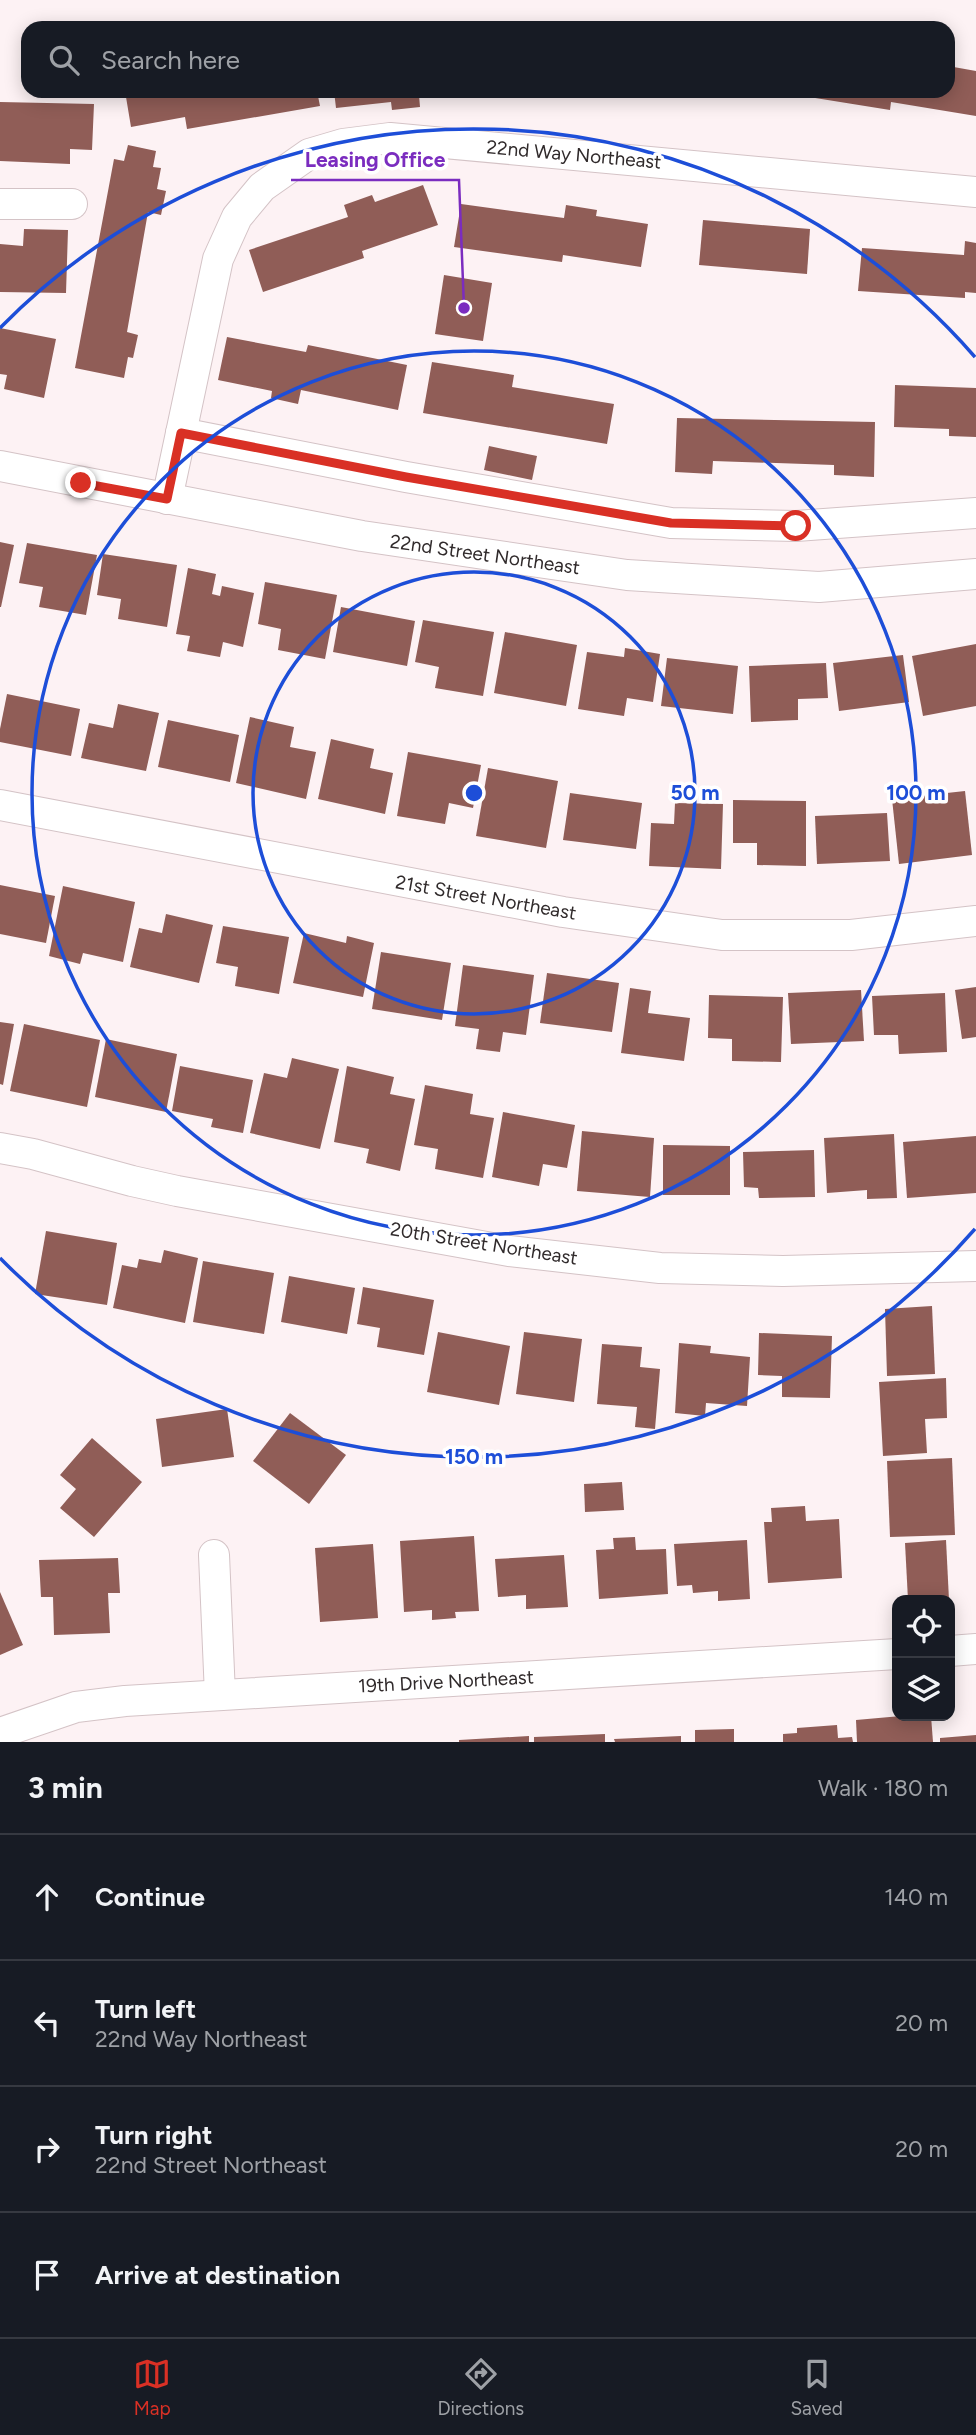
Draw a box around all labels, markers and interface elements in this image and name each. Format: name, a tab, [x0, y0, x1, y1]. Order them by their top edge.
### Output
search box	[21, 21, 955, 98]
icon: search	[45, 41, 83, 79]
text: Search here	[101, 44, 240, 76]
street label: 22nd Way Northeast	[486, 135, 662, 174]
callout: Leasing Office	[291, 138, 459, 180]
text: Leasing Office	[305, 147, 446, 172]
route end	[65, 467, 96, 498]
route start	[780, 510, 811, 541]
street label: 22nd Street Northeast	[388, 530, 581, 579]
text: 50 m	[670, 780, 720, 805]
text: 100 m	[886, 780, 946, 805]
centre of rings	[462, 781, 486, 805]
street label: 21st Street Northeast	[394, 870, 578, 925]
street label: 20th Street Northeast	[389, 1217, 579, 1270]
text: 150 m	[445, 1444, 503, 1469]
map controls	[892, 1595, 955, 1721]
button: locate	[892, 1595, 955, 1658]
button: layers	[892, 1658, 955, 1721]
street label: 19th Drive Northeast	[358, 1665, 534, 1698]
text: 3 min	[28, 1769, 103, 1806]
text: Walk · 180 m	[818, 1774, 948, 1802]
icon: ahead	[28, 1878, 66, 1916]
text: Continue	[95, 1881, 205, 1913]
text: 140 m	[884, 1883, 948, 1911]
text: Turn left	[95, 1993, 196, 2025]
icon: left	[28, 2004, 66, 2042]
text: 20 m	[895, 2009, 948, 2037]
text: 22nd Way Northeast	[95, 2025, 307, 2053]
text: Turn right	[95, 2119, 212, 2151]
icon: right	[28, 2130, 66, 2168]
text: 20 m	[895, 2135, 948, 2163]
text: 22nd Street Northeast	[95, 2151, 327, 2179]
icon: arrive	[28, 2256, 66, 2294]
text: Arrive at destination	[95, 2259, 340, 2291]
tab: Map	[133, 2355, 171, 2420]
tab: Directions	[437, 2355, 524, 2420]
tab: Saved	[790, 2355, 843, 2420]

